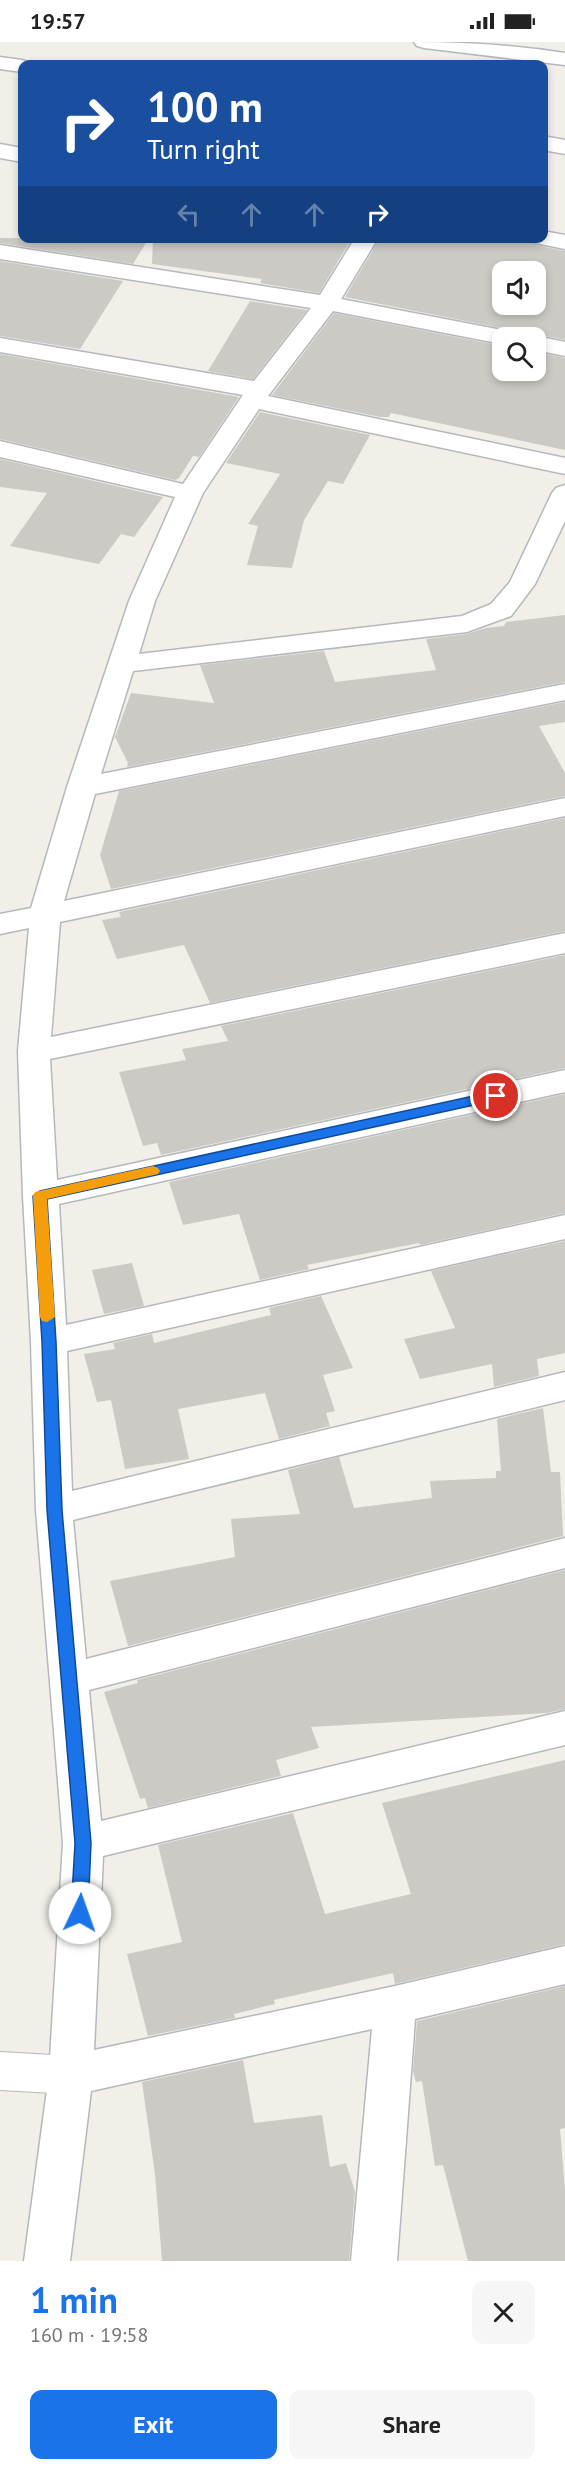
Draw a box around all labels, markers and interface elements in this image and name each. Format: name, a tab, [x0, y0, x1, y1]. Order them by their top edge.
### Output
text: 19:57	[30, 7, 86, 35]
text: 100 m	[147, 79, 263, 134]
icon: right	[48, 84, 126, 162]
text: Turn right	[147, 132, 260, 166]
icon: left	[172, 198, 205, 231]
icon: ahead	[235, 198, 268, 231]
icon: ahead	[298, 198, 331, 231]
icon: right	[361, 198, 394, 231]
map controls	[492, 261, 546, 381]
button: sound	[492, 261, 546, 315]
button: search	[492, 327, 546, 381]
pin	[470, 1070, 521, 1121]
icon: arrive	[479, 1079, 512, 1112]
position arrow	[48, 1881, 112, 1945]
text: 1 min	[30, 2276, 118, 2323]
button: close	[472, 2281, 535, 2344]
text: 160 m · 19:58	[30, 2322, 148, 2348]
button: Exit	[30, 2390, 277, 2459]
button: Share	[289, 2390, 535, 2459]

